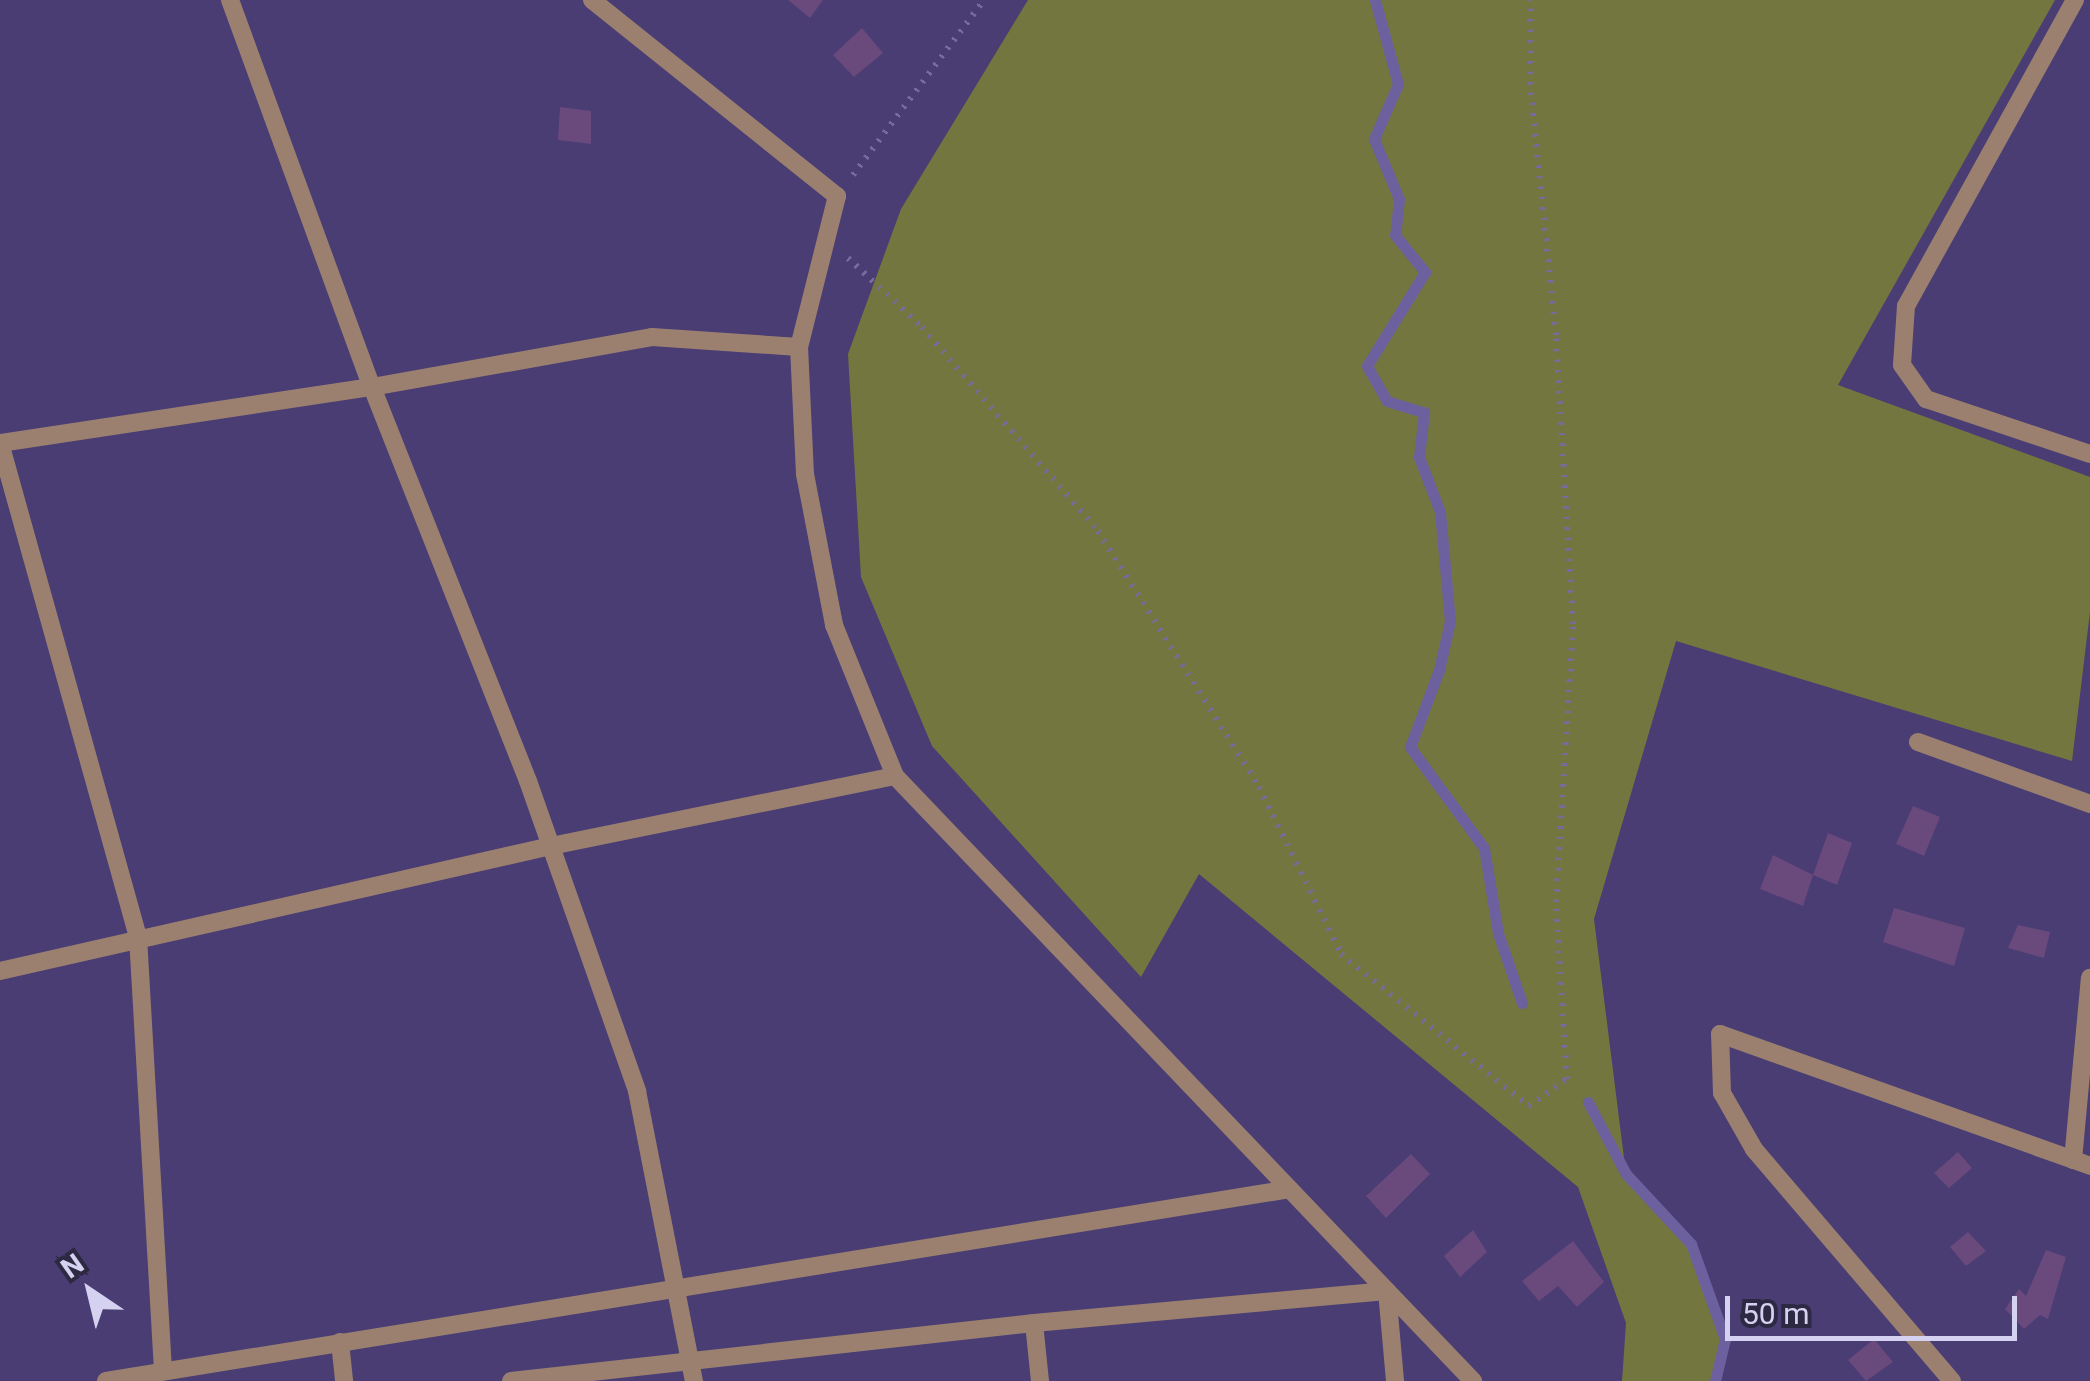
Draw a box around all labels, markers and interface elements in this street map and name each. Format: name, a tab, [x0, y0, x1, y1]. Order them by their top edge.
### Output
north arrow	[40, 1241, 140, 1341]
text: N	[55, 1247, 90, 1285]
scale bar	[1730, 1276, 2022, 1338]
text: 50 m	[1742, 1296, 1809, 1331]

